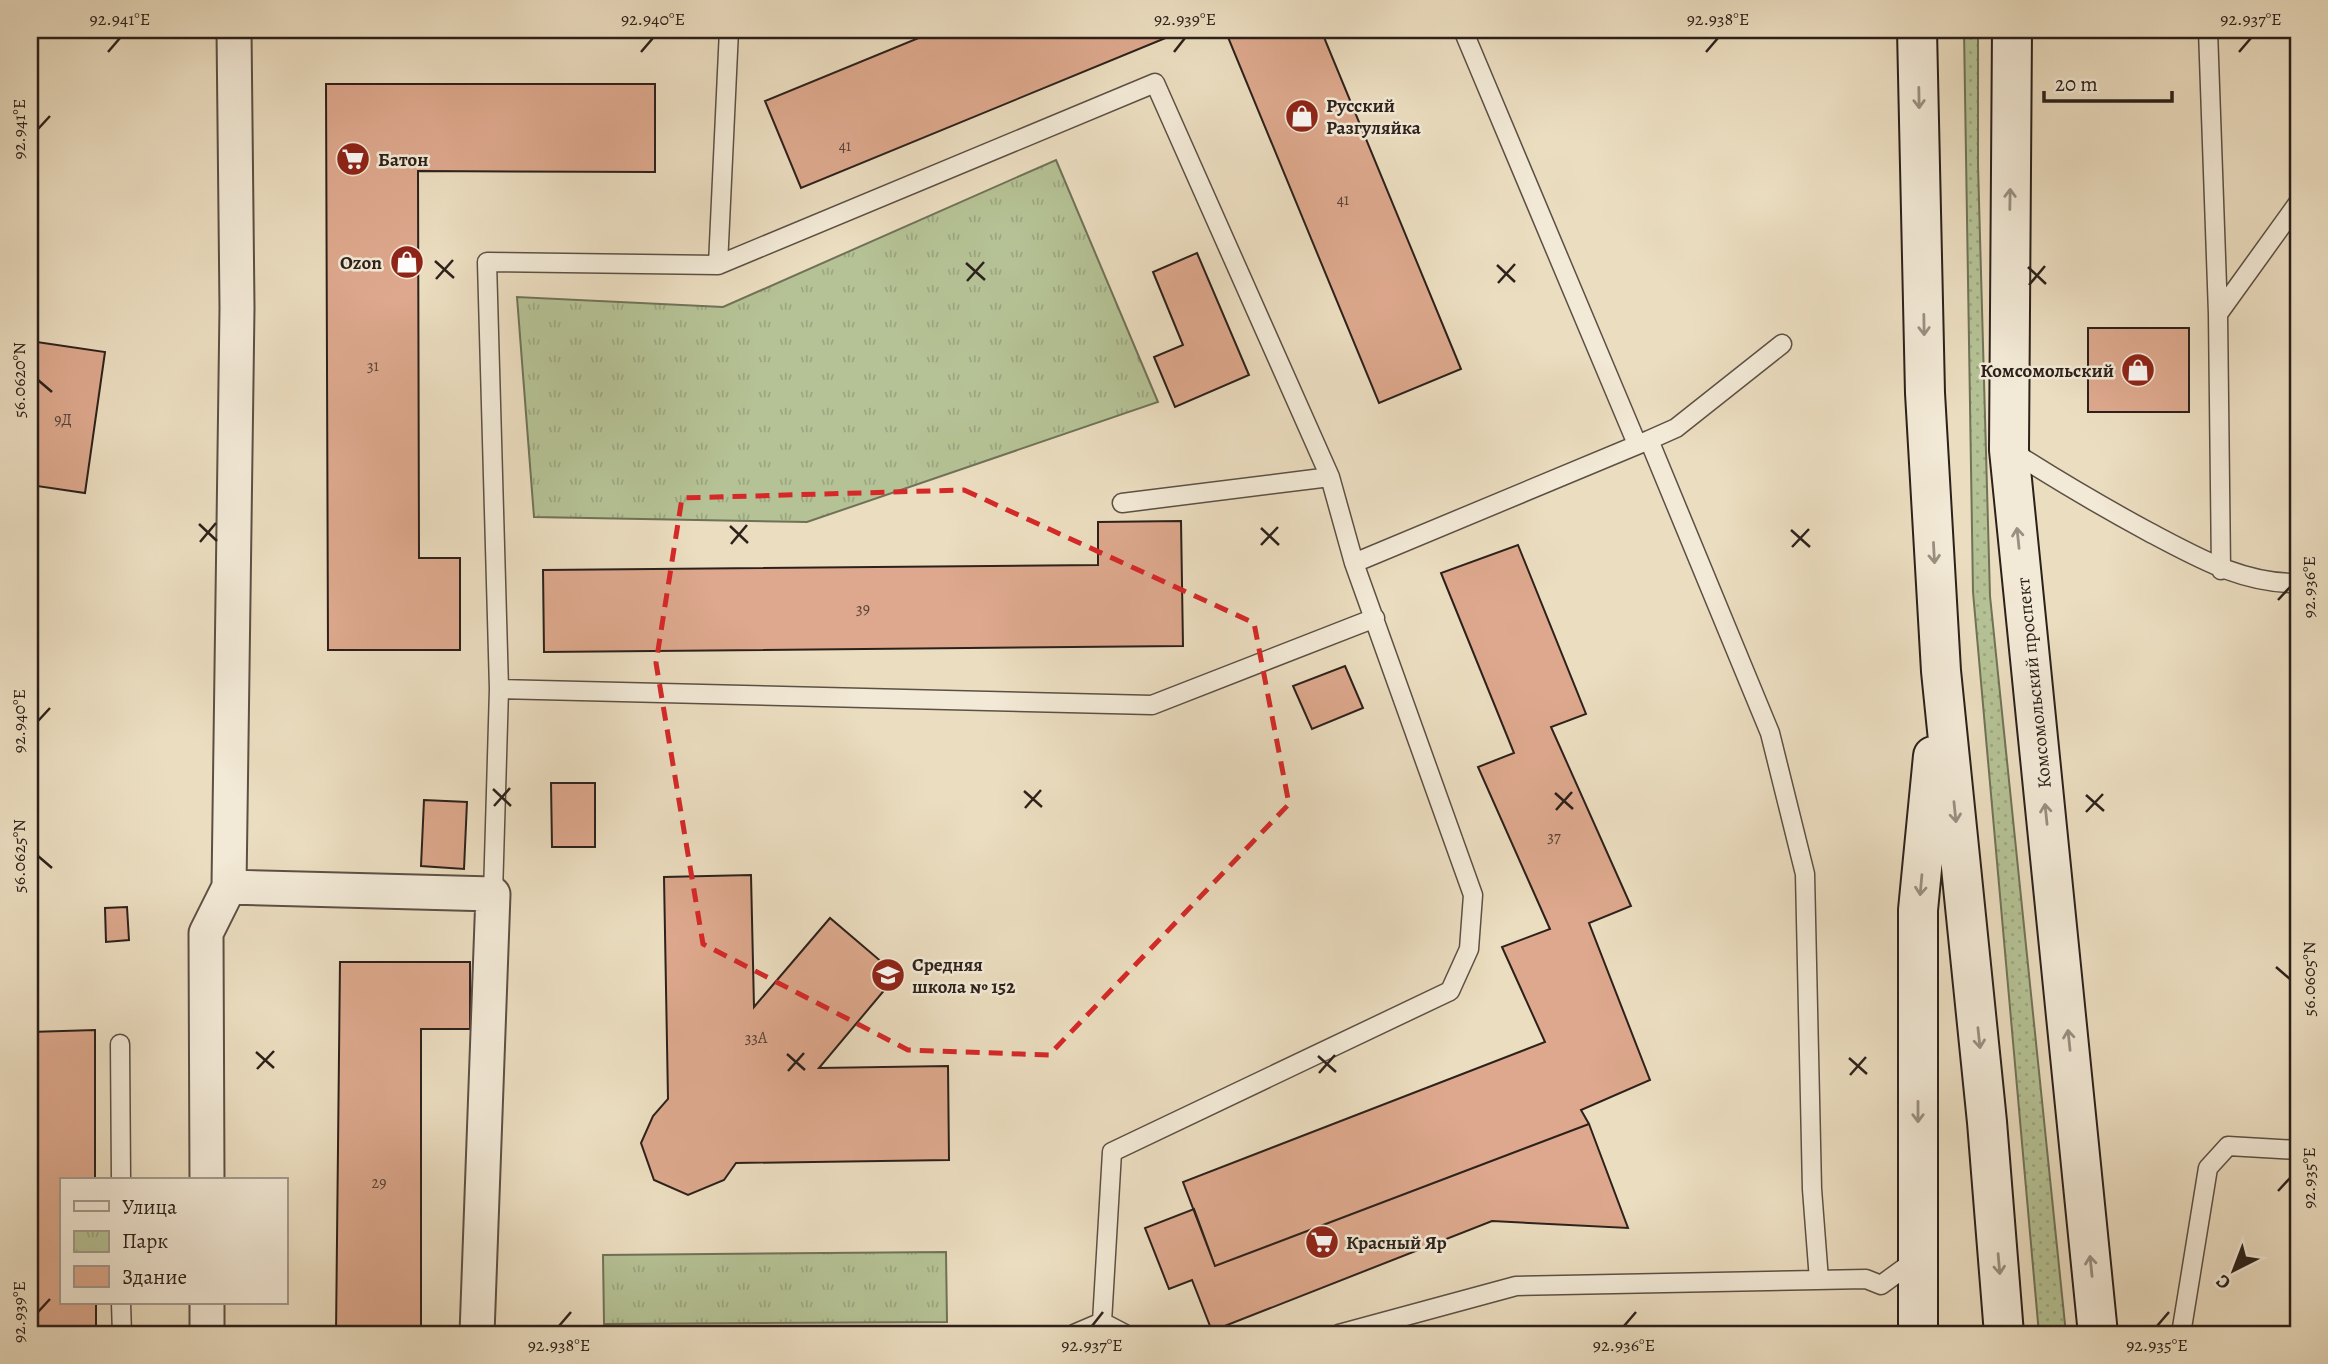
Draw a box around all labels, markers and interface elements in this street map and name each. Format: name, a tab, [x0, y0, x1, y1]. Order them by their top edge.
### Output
text: 92.941°E	[90, 7, 150, 31]
text: 92.940°E	[621, 7, 685, 31]
text: 92.939°E	[1154, 7, 1216, 31]
text: 92.938°E	[1687, 7, 1749, 31]
text: 92.937°E	[2220, 7, 2282, 31]
scale bar	[2044, 60, 2172, 104]
text: 20 m	[2055, 70, 2098, 98]
one-way arrow	[1912, 86, 1925, 109]
place label: Русский Разгуляйка	[1326, 93, 1422, 141]
shop icon: Русский Разгуляйка	[1283, 97, 1321, 135]
text: 92.941°E	[7, 99, 31, 159]
house number: 41	[839, 135, 852, 157]
supermarket icon: Батон	[334, 140, 372, 178]
place label: Батон	[378, 147, 428, 173]
one-way arrow	[2003, 187, 2016, 210]
house number: 41	[1337, 189, 1350, 211]
shop icon: Ozon	[388, 243, 426, 281]
place label: Ozon	[340, 250, 382, 276]
one-way arrow	[1917, 314, 1930, 337]
text: 56.0620°N	[7, 342, 31, 418]
shop icon: Комсомольский	[2119, 351, 2157, 389]
house number: 31	[367, 355, 380, 377]
place label: Комсомольский	[1980, 358, 2114, 384]
house number: 9Д	[54, 409, 72, 431]
one-way arrow	[2011, 528, 2024, 550]
one-way arrow	[1928, 541, 1941, 564]
text: 92.936°E	[2297, 556, 2321, 618]
street label: Комсомольский проспект	[2010, 576, 2058, 790]
house number: 39	[856, 598, 870, 620]
text: 92.940°E	[7, 689, 31, 753]
one-way arrow	[1949, 800, 1962, 822]
one-way arrow	[2039, 803, 2052, 825]
text: 56.0625°N	[7, 819, 31, 893]
house number: 37	[1547, 826, 1561, 848]
one-way arrow	[1914, 873, 1927, 896]
text: 56.0605°N	[2297, 941, 2321, 1017]
place label: Средняя школа № 152	[912, 952, 1015, 1000]
school or university icon: Средняя школа № 152	[869, 956, 907, 994]
one-way arrow	[1972, 1026, 1985, 1049]
house number: 33А	[745, 1027, 768, 1049]
one-way arrow	[2062, 1029, 2075, 1052]
one-way arrow	[1911, 1100, 1925, 1123]
text: 92.935°E	[2297, 1147, 2321, 1209]
house number: 29	[372, 1172, 386, 1194]
legend	[60, 1178, 287, 1304]
text: Улица	[122, 1193, 177, 1221]
supermarket icon: Красный Яр	[1303, 1223, 1341, 1261]
text: Парк	[122, 1227, 168, 1255]
place label: Красный Яр	[1346, 1230, 1447, 1256]
north arrow	[2198, 1234, 2268, 1304]
one-way arrow	[1993, 1253, 2006, 1275]
one-way arrow	[2084, 1256, 2097, 1278]
text: Здание	[122, 1263, 187, 1291]
text: С	[2210, 1268, 2236, 1295]
text: 92.939°E	[7, 1281, 31, 1343]
text: 92.938°E	[528, 1333, 590, 1357]
text: 92.937°E	[1061, 1333, 1123, 1357]
text: 92.936°E	[1593, 1333, 1655, 1357]
text: 92.935°E	[2126, 1333, 2188, 1357]

